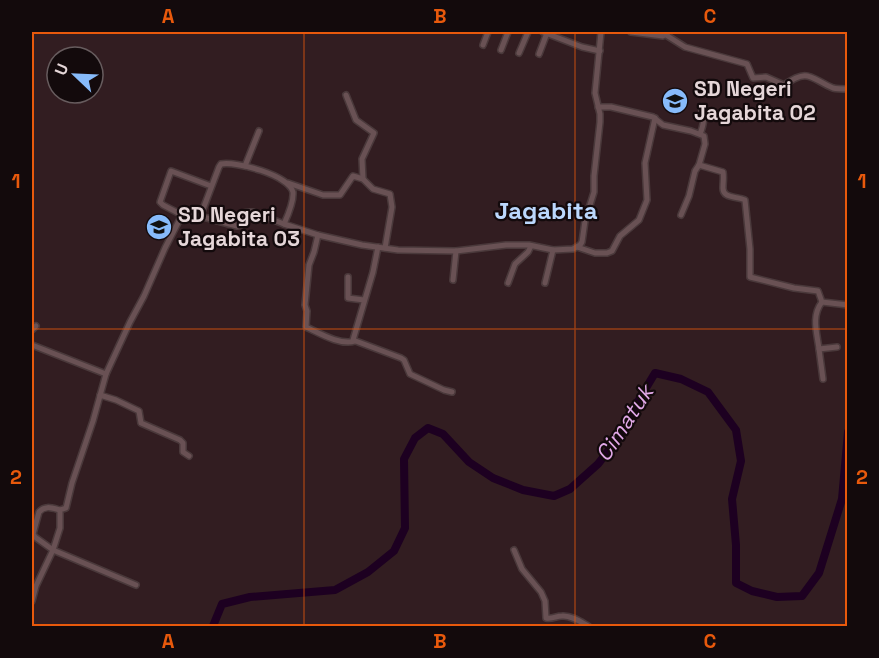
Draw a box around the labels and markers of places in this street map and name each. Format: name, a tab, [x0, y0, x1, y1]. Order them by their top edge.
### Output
place label: SD Negeri Jagabita 02	[694, 75, 816, 126]
school or university icon: SD Negeri Jagabita 02	[660, 86, 690, 116]
place label: SD Negeri Jagabita 03	[178, 201, 300, 252]
school or university icon: SD Negeri Jagabita 03	[144, 212, 174, 242]

